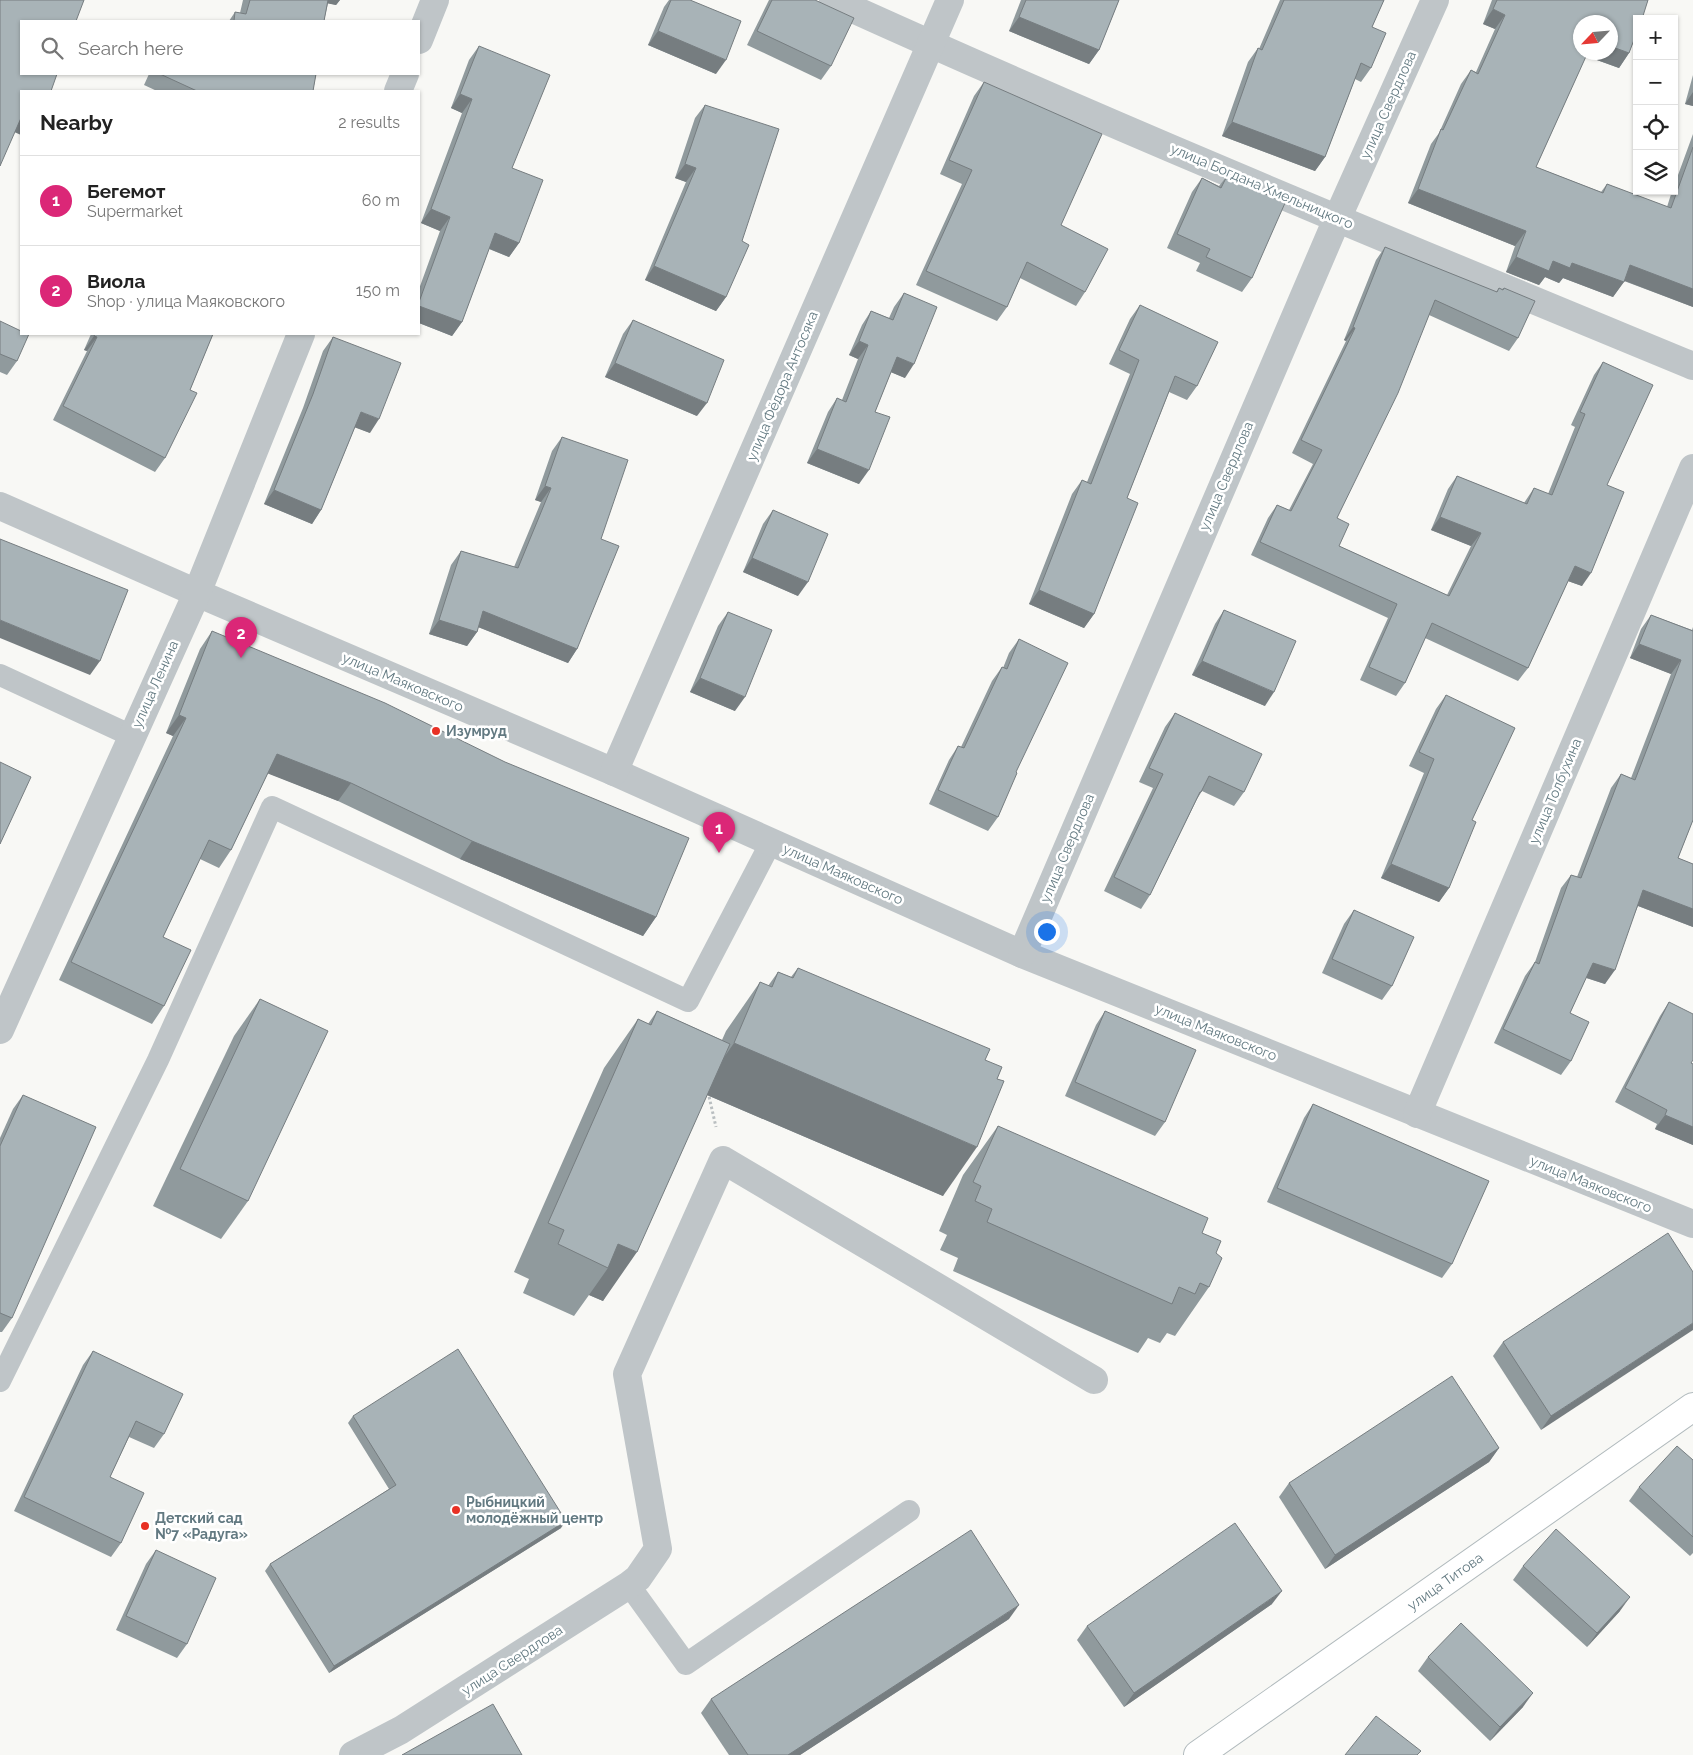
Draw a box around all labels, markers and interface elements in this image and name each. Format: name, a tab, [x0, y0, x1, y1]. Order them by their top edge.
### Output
north arrow	[1573, 15, 1618, 60]
map controls	[1633, 15, 1678, 195]
button: +	[1633, 15, 1678, 60]
search box	[20, 20, 420, 75]
icon: search	[38, 34, 66, 62]
text: Search here	[78, 37, 184, 59]
street label: улица Свердлова	[1357, 48, 1419, 162]
button: −	[1633, 60, 1678, 105]
button: locate	[1633, 105, 1678, 150]
text: Nearby	[40, 110, 113, 135]
text: 2 results	[338, 113, 400, 132]
street label: улица Богдана Хмельницкого	[1168, 140, 1356, 232]
button: layers	[1633, 150, 1678, 195]
text: Бегемот	[87, 180, 165, 202]
text: 1	[52, 191, 60, 210]
text: 60 m	[362, 191, 400, 210]
text: Supermarket	[87, 202, 183, 221]
text: Виола	[87, 270, 145, 292]
text: 2	[51, 281, 61, 300]
text: 150 m	[356, 281, 400, 300]
text: Shop · улица Маяковского	[87, 292, 285, 311]
street label: улица Фёдора Антосяка	[743, 309, 821, 463]
street label: улица Свердлова	[1196, 419, 1256, 533]
pin: 2	[225, 617, 257, 658]
street label: улица Ленина	[129, 638, 181, 730]
street label: улица Маяковского	[340, 649, 466, 715]
place label: Изумруд	[446, 723, 507, 739]
marker: Изумруд	[430, 725, 442, 737]
street label: улица Толбухина	[1526, 736, 1584, 846]
street label: улица Свердлова	[1037, 791, 1097, 905]
pin: 1	[703, 812, 735, 853]
street label: улица Маяковского	[780, 840, 906, 908]
your location	[1034, 919, 1060, 945]
street label: улица Маяковского	[1153, 1000, 1279, 1064]
street label: улица Маяковского	[1528, 1152, 1654, 1216]
place label: Рыбницкий молодёжный центр	[466, 1494, 603, 1526]
marker: Рыбницкий молодёжный центр	[450, 1504, 462, 1516]
place label: Детский сад №7 «Радуга»	[155, 1510, 248, 1542]
marker: Детский сад №7 «Радуга»	[139, 1520, 151, 1532]
street label: улица Титова	[1404, 1549, 1486, 1613]
street label: улица Свердлова	[459, 1622, 565, 1698]

